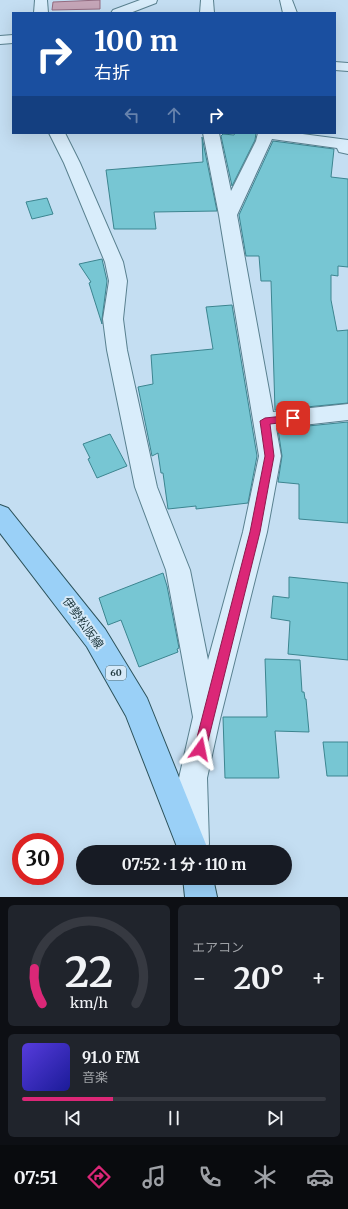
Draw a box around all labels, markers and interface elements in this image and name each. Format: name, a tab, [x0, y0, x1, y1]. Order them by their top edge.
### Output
text: 100 m	[94, 23, 178, 59]
icon: right	[28, 28, 80, 80]
text: 右折	[94, 61, 130, 84]
icon: left	[121, 104, 143, 126]
icon: ahead	[163, 104, 185, 126]
icon: right	[205, 104, 227, 126]
pin	[276, 401, 310, 435]
icon: arrive	[282, 407, 304, 429]
street label: 伊勢松阪線	[60, 594, 107, 651]
road number: 60	[106, 666, 126, 680]
position arrow	[179, 728, 221, 770]
speed limit sign: 30	[12, 833, 64, 885]
text: 07:52 · 1 分 · 110 m	[122, 855, 246, 874]
text: エアコン	[192, 939, 244, 956]
text: 22	[65, 945, 113, 997]
text: 20°	[234, 959, 284, 997]
text: −	[192, 964, 207, 992]
text: +	[311, 964, 326, 992]
text: km/h	[70, 993, 108, 1011]
text: 91.0 FM	[82, 1048, 140, 1067]
text: 音楽	[82, 1069, 108, 1086]
icon: previous	[62, 1107, 84, 1129]
icon: pause	[163, 1107, 185, 1129]
icon: next	[264, 1107, 286, 1129]
icon: directions	[85, 1163, 113, 1191]
icon: music	[140, 1163, 168, 1191]
icon: phone	[196, 1163, 224, 1191]
icon: climate	[251, 1163, 279, 1191]
icon: car	[306, 1163, 334, 1191]
text: 07:51	[14, 1166, 57, 1189]

